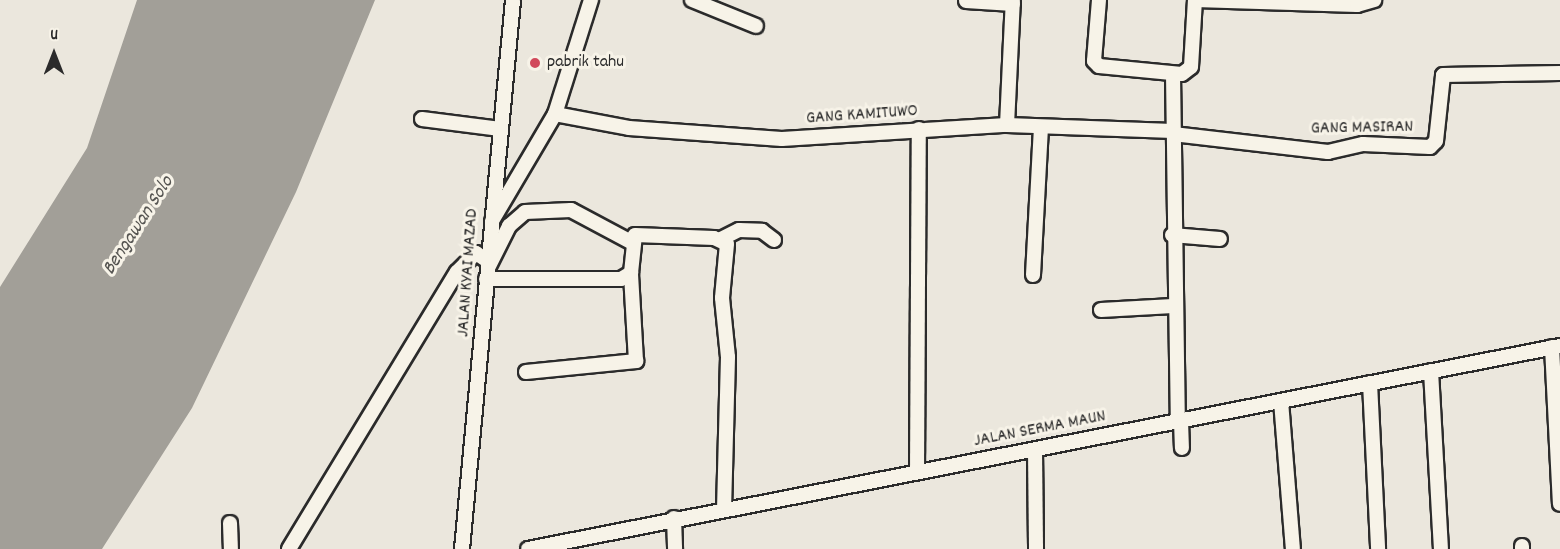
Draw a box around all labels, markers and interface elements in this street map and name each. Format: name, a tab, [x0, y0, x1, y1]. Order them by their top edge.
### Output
north arrow	[24, 24, 84, 84]
text: U	[50, 24, 58, 47]
place label: pabrik tahu	[547, 52, 624, 74]
marker: pabrik tahu	[528, 56, 542, 70]
street label: GANG KAMITUWO	[805, 101, 919, 131]
street label: GANG MASIRAN	[1311, 117, 1413, 141]
water label: Bengawan Solo	[98, 172, 180, 280]
street label: JALAN KYAI MAZAD	[454, 208, 484, 338]
street label: JALAN SERMA MAUN	[972, 407, 1108, 453]

